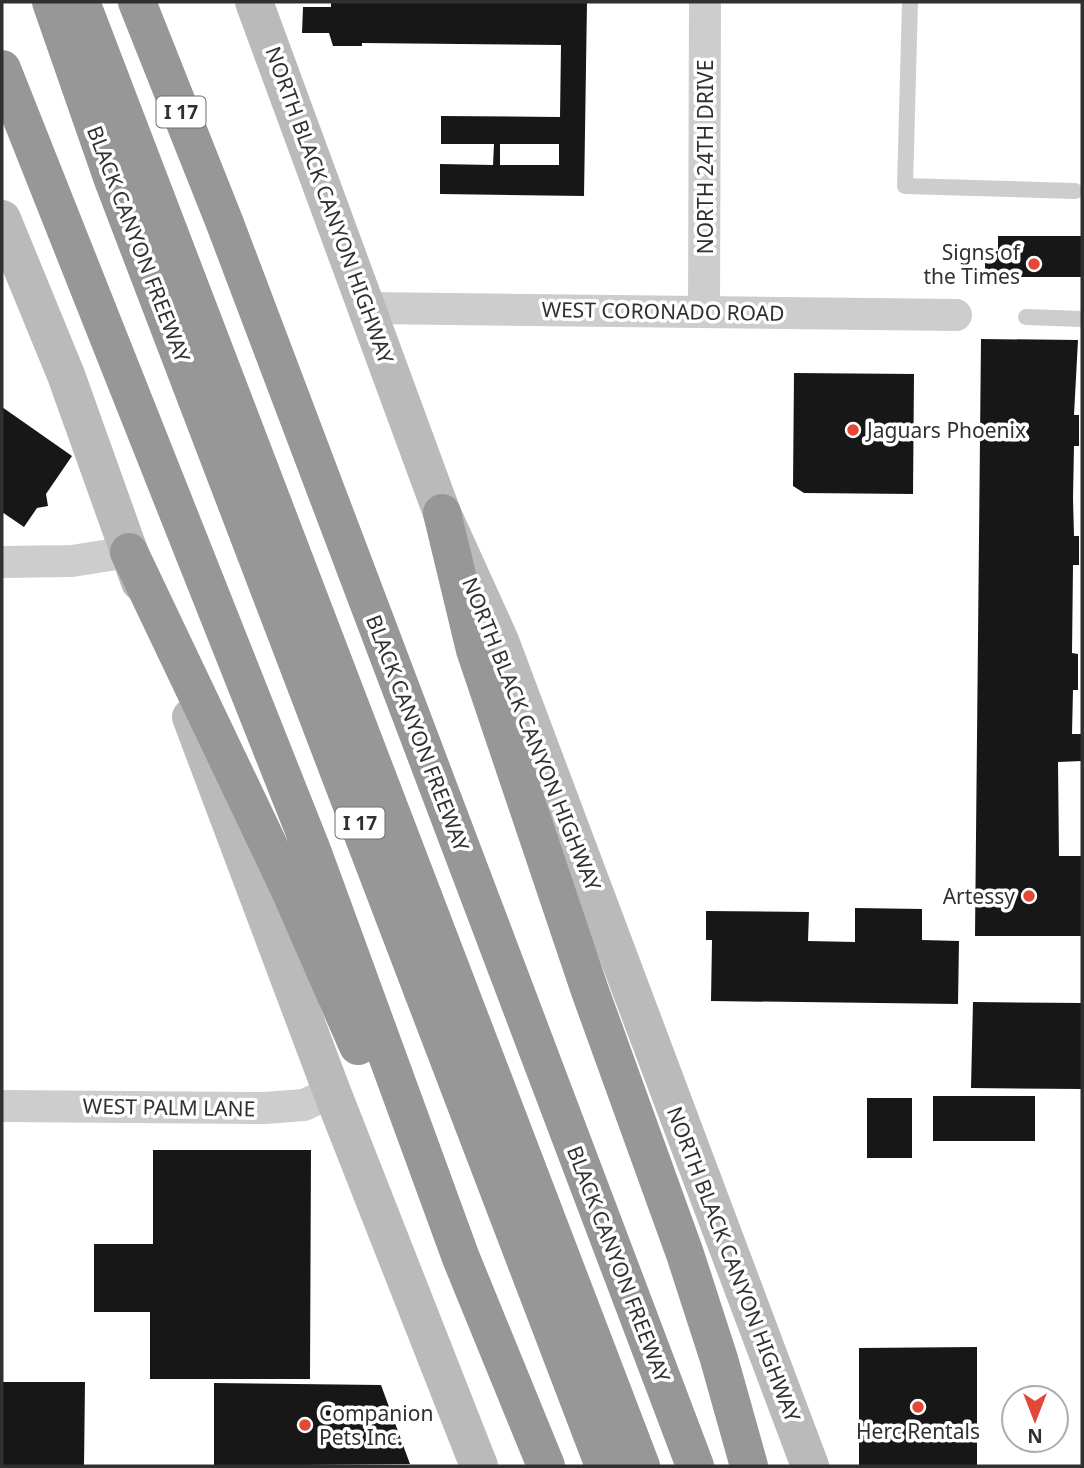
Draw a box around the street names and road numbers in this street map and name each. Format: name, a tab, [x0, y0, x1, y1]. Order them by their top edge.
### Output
street label: NORTH BLACK CANYON HIGHWAY	[259, 42, 401, 368]
street label: NORTH 24TH DRIVE	[691, 60, 719, 254]
road number: I 17	[156, 96, 206, 128]
street label: BLACK CANYON FREEWAY	[81, 122, 197, 366]
street label: WEST CORONADO ROAD	[541, 295, 785, 327]
street label: NORTH BLACK CANYON HIGHWAY	[456, 573, 608, 895]
street label: BLACK CANYON FREEWAY	[360, 611, 476, 855]
road number: I 17	[336, 808, 384, 838]
street label: WEST PALM LANE	[83, 1091, 255, 1123]
street label: NORTH BLACK CANYON HIGHWAY	[661, 1102, 807, 1426]
street label: BLACK CANYON FREEWAY	[561, 1142, 677, 1386]

